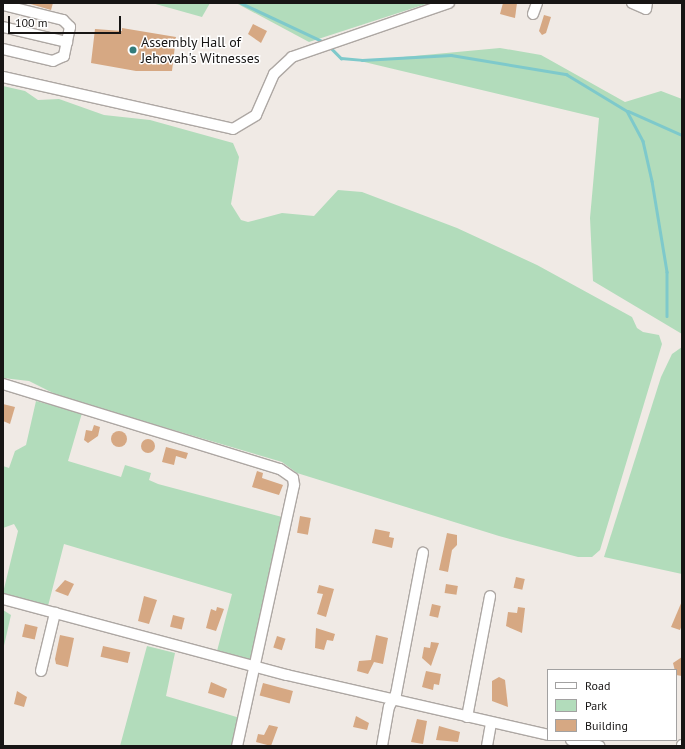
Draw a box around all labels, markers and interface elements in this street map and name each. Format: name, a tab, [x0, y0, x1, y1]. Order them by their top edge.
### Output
scale bar	[10, 8, 123, 34]
text: 100 m	[15, 15, 48, 30]
place label: Assembly Hall of Jehovah's Witnesses	[141, 34, 260, 66]
marker: Assembly Hall of Jehovah's Witnesses	[128, 45, 138, 55]
legend	[547, 669, 677, 741]
text: Road	[585, 678, 610, 693]
text: Park	[585, 698, 607, 713]
text: Building	[585, 718, 628, 733]

